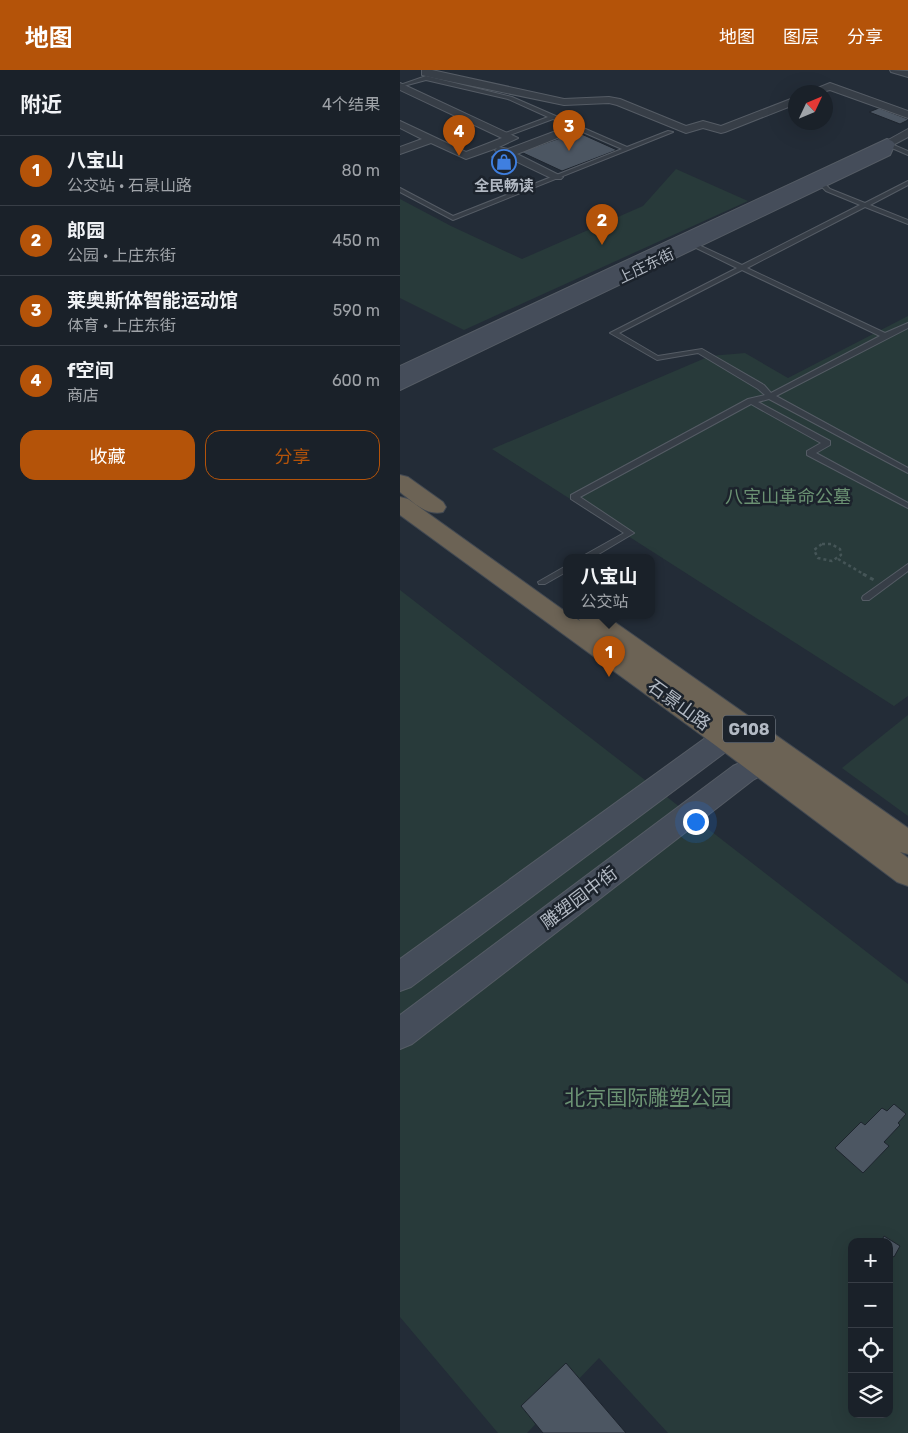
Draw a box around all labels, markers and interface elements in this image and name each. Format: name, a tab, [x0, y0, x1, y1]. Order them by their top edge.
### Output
text: 地图	[25, 24, 73, 52]
text: 地图	[719, 26, 755, 48]
text: 图层	[783, 26, 819, 48]
text: 分享	[847, 26, 883, 48]
north arrow	[788, 85, 833, 130]
text: 附近	[20, 92, 62, 117]
text: 4个结果	[322, 95, 380, 114]
pin: 3	[553, 110, 585, 151]
pin: 4	[443, 115, 475, 156]
text: 八宝山	[67, 149, 124, 172]
shop icon: 全民畅读	[491, 149, 517, 175]
text: 1	[32, 161, 40, 180]
text: 80 m	[342, 161, 380, 180]
text: 公交站 · 石景山路	[67, 176, 192, 195]
place label: 全民畅读	[474, 177, 534, 195]
pin: 2	[586, 204, 618, 245]
text: 郎园	[67, 219, 105, 242]
text: 2	[31, 231, 41, 250]
text: 450 m	[332, 231, 380, 250]
street label: 上庄东街	[615, 245, 677, 287]
text: 公园 · 上庄东街	[67, 246, 176, 265]
text: 莱奥斯体智能运动馆	[67, 289, 238, 312]
text: 3	[31, 301, 41, 320]
text: 590 m	[333, 301, 380, 320]
text: 体育 · 上庄东街	[67, 316, 176, 335]
text: f空间	[67, 359, 113, 382]
text: 4	[31, 371, 41, 390]
text: 600 m	[332, 371, 380, 390]
text: 商店	[67, 386, 99, 405]
button: 收藏	[20, 430, 195, 480]
button: 分享	[205, 430, 380, 480]
park label: 八宝山革命公墓	[725, 486, 851, 508]
popup	[563, 554, 655, 619]
text: 八宝山	[580, 565, 638, 588]
text: 公交站	[580, 592, 629, 611]
pin: 1	[593, 636, 625, 677]
street label: 石景山路	[643, 675, 715, 735]
road number: G108	[723, 716, 775, 742]
your location	[683, 809, 709, 835]
street label: 雕塑园中街	[536, 862, 622, 934]
park label: 北京国际雕塑公园	[564, 1085, 732, 1110]
map controls	[848, 1238, 893, 1418]
button: +	[848, 1238, 893, 1283]
button: −	[848, 1283, 893, 1328]
button: locate	[848, 1328, 893, 1373]
button: layers	[848, 1373, 893, 1418]

